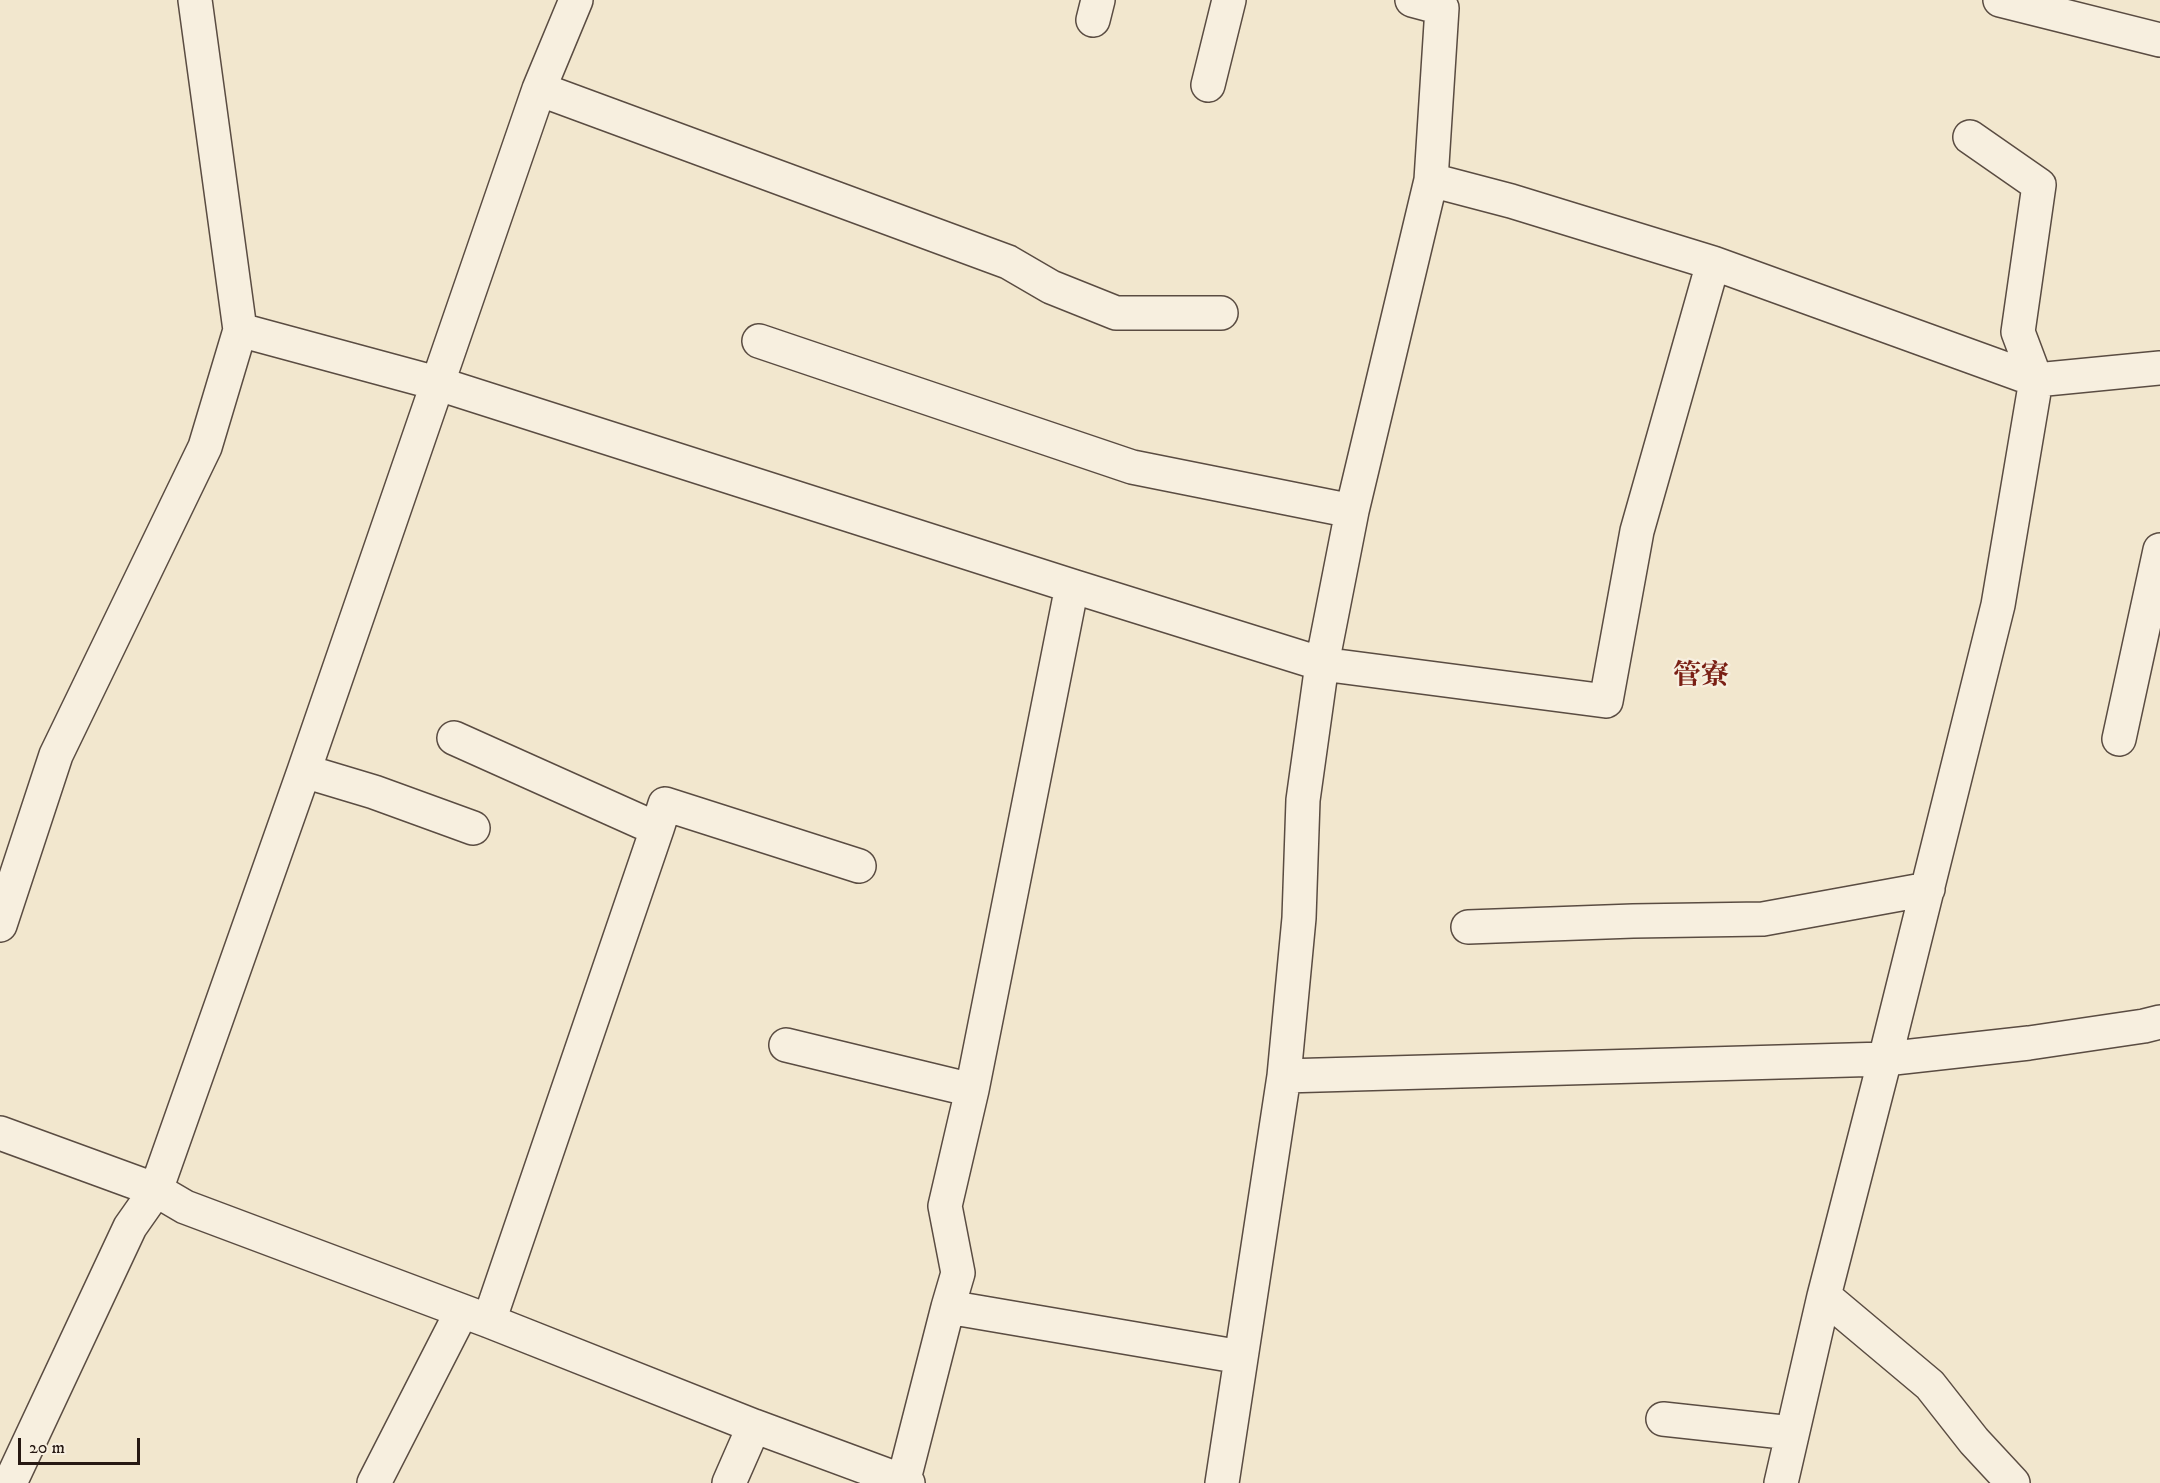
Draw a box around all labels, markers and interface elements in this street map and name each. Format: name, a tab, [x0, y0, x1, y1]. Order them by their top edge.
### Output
district label: 管寮	[1673, 661, 1729, 695]
scale bar	[21, 1426, 142, 1464]
text: 20 m	[29, 1437, 65, 1459]

